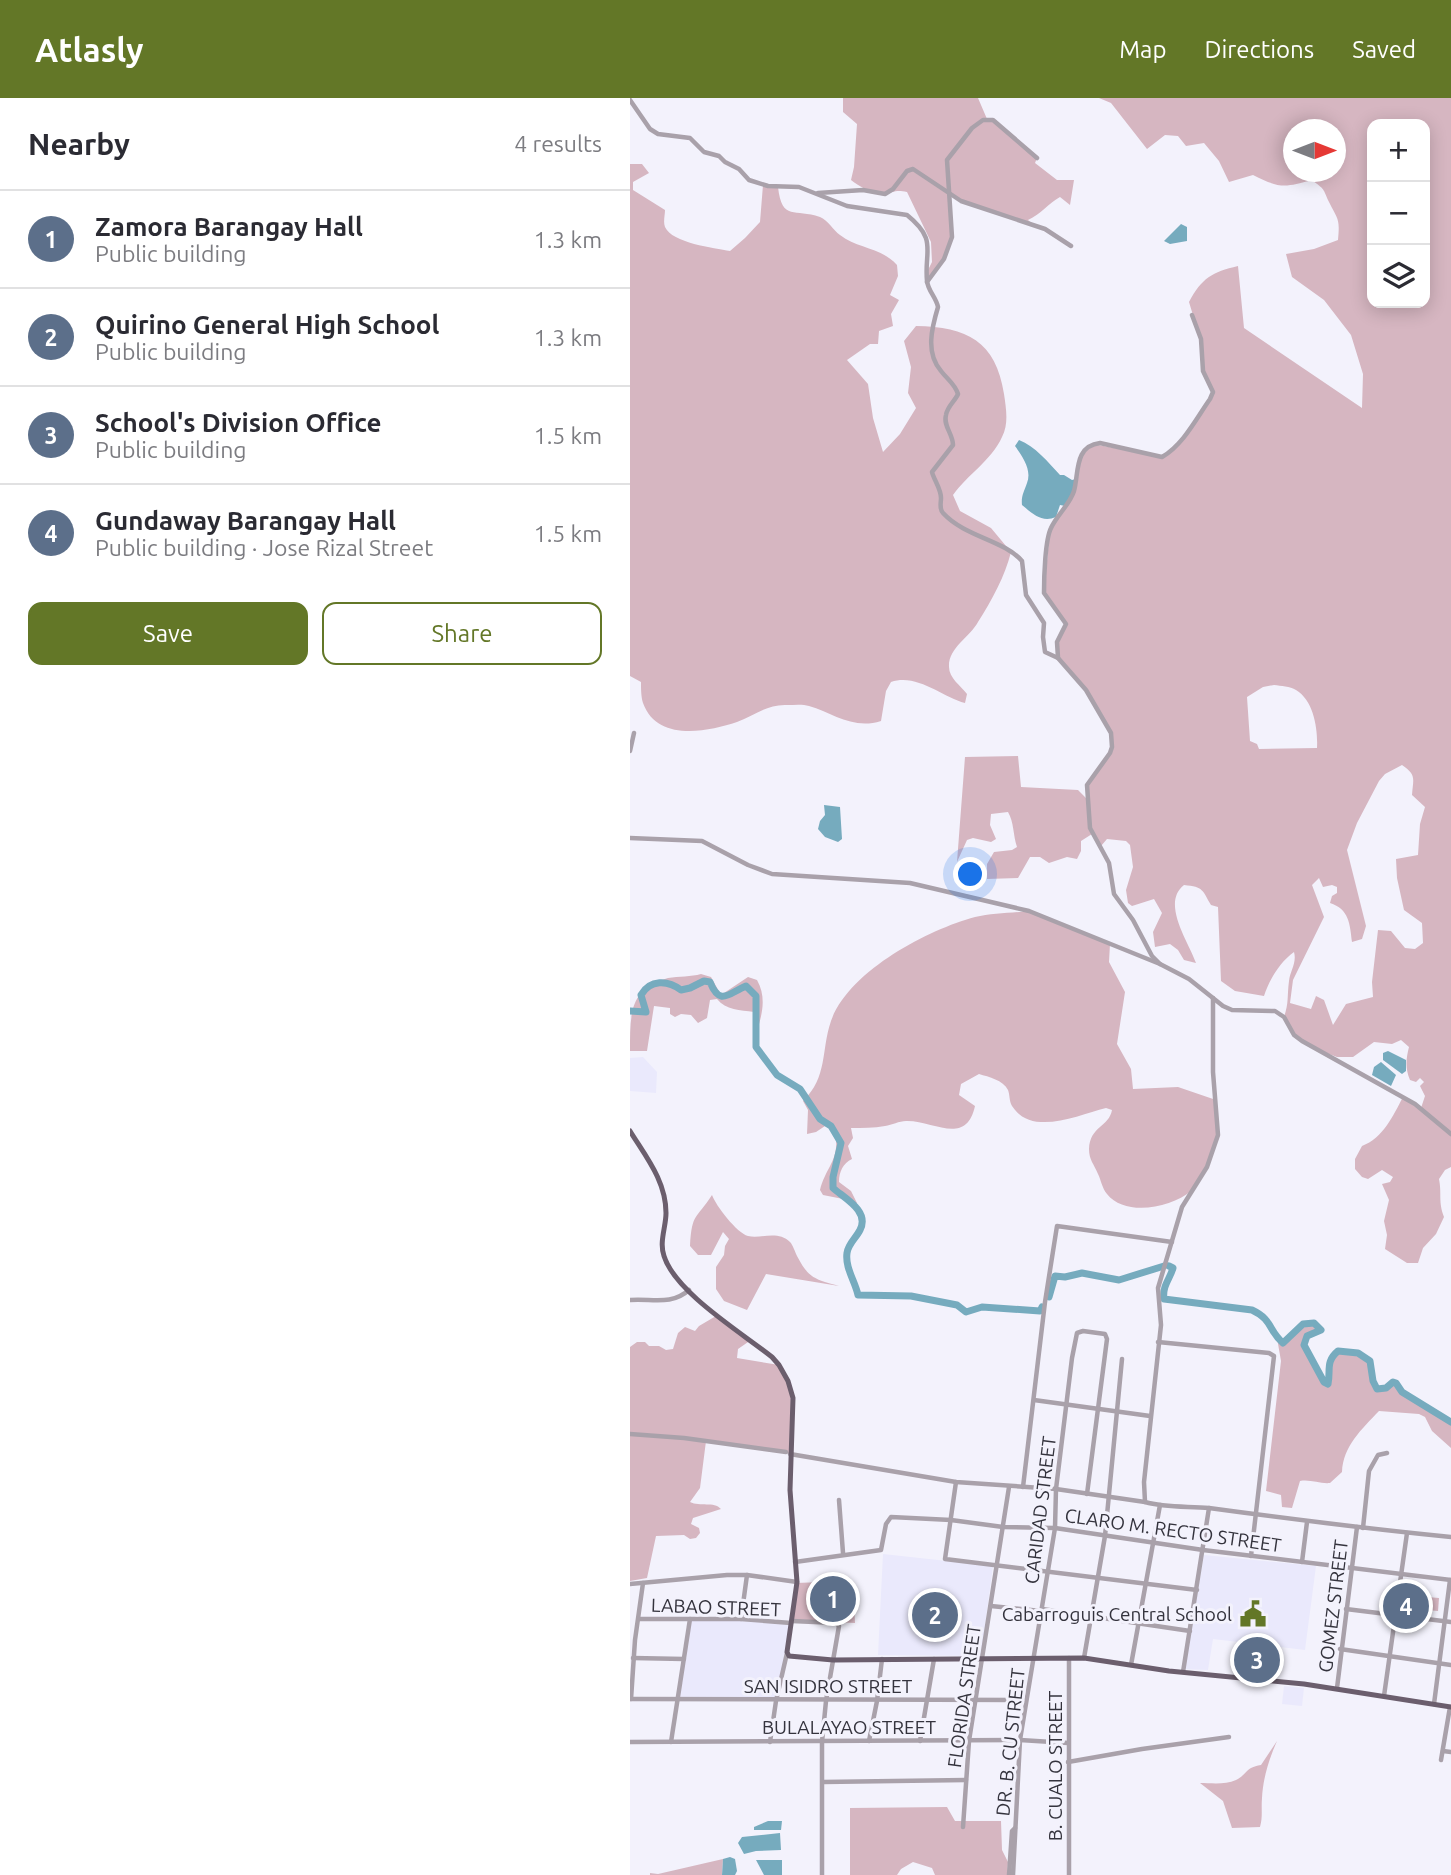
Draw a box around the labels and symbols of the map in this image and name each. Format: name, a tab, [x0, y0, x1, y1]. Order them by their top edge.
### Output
north arrow	[1283, 119, 1346, 182]
your location	[953, 857, 987, 891]
street label: CARIDAD STREET	[1020, 1434, 1060, 1585]
street label: CLARO M. RECTO STREET	[1063, 1504, 1283, 1556]
street label: GOMEZ STREET	[1314, 1538, 1352, 1674]
pin: 1	[810, 1573, 856, 1625]
pin: 4	[1383, 1580, 1429, 1632]
pin: 2	[912, 1589, 958, 1641]
street label: LABAO STREET	[651, 1594, 782, 1620]
public building icon: Cabarroguis Central School	[1238, 1599, 1268, 1629]
place label: Cabarroguis Central School	[1002, 1603, 1232, 1625]
street label: FLORIDA STREET	[943, 1622, 985, 1769]
pin: 3	[1234, 1634, 1280, 1686]
street label: DR. B. CU STREET	[991, 1666, 1029, 1817]
street label: SAN ISIDRO STREET	[744, 1675, 913, 1697]
street label: B. CUALO STREET	[1044, 1690, 1066, 1841]
street label: BULALAYAO STREET	[762, 1716, 936, 1738]

